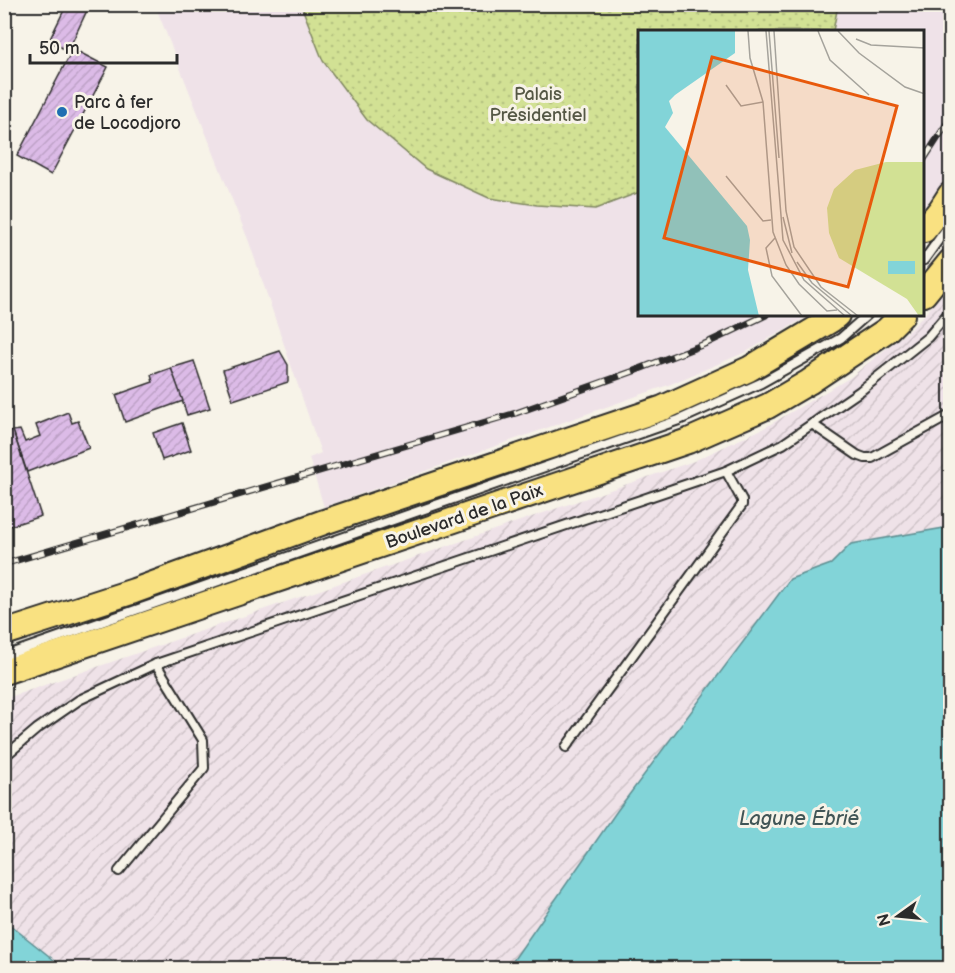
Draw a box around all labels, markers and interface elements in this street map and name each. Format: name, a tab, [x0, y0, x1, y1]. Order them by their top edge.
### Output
scale bar	[30, 27, 177, 65]
inset map	[638, 30, 925, 316]
text: 50 m	[39, 38, 80, 59]
park label: Palais Présidentiel	[490, 84, 586, 126]
place label: Parc à fer de Locodjoro	[74, 92, 181, 134]
marker: Parc à fer de Locodjoro	[55, 105, 69, 119]
street label: Boulevard de la Paix	[383, 479, 546, 553]
water label: Lagune Ébrié	[739, 806, 859, 831]
north arrow	[868, 886, 928, 946]
text: N	[874, 911, 896, 928]

